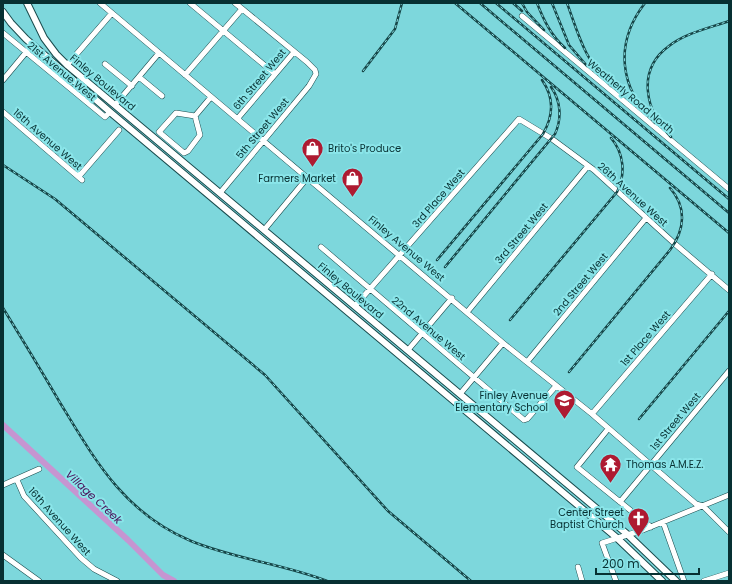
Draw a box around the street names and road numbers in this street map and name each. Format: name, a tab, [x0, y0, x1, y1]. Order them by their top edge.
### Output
street label: 21st Avenue West	[24, 38, 100, 105]
street label: 6th Street West	[229, 45, 290, 113]
street label: Finley Boulevard	[67, 51, 139, 114]
street label: Weatherly Road North	[584, 56, 677, 137]
street label: 5th Street West	[232, 94, 293, 162]
street label: 16th Avenue West	[10, 105, 86, 174]
street label: 26th Avenue West	[594, 159, 671, 230]
street label: 3rd Place West	[408, 165, 468, 231]
street label: 3rd Street West	[491, 199, 552, 267]
street label: Finley Avenue West	[365, 212, 449, 285]
street label: 2nd Street West	[549, 249, 612, 319]
street label: Finley Boulevard	[315, 259, 387, 322]
street label: 22nd Avenue West	[388, 293, 469, 364]
street label: 1st Place West	[617, 307, 674, 369]
street label: 1st Street West	[647, 389, 704, 454]
street label: 16th Avenue West	[25, 484, 95, 559]

